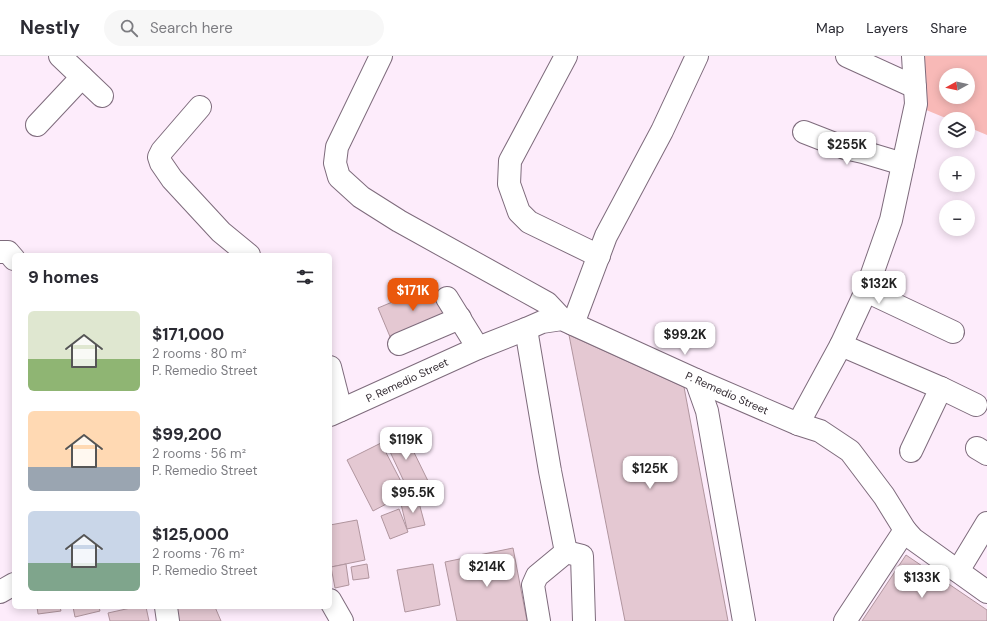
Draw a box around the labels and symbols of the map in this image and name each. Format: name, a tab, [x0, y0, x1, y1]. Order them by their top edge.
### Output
north arrow	[939, 68, 975, 104]
pin: $255K	[819, 132, 875, 166]
pin: $132K	[851, 271, 907, 305]
pin: $171K	[385, 278, 441, 312]
pin: $99.2K	[652, 322, 718, 356]
street label: P. Remedio Street	[364, 355, 450, 405]
street label: P. Remedio Street	[683, 368, 771, 418]
pin: $119K	[378, 427, 434, 461]
pin: $125K	[622, 456, 678, 490]
pin: $95.5K	[380, 480, 446, 514]
pin: $214K	[459, 554, 515, 588]
pin: $133K	[894, 565, 950, 599]

